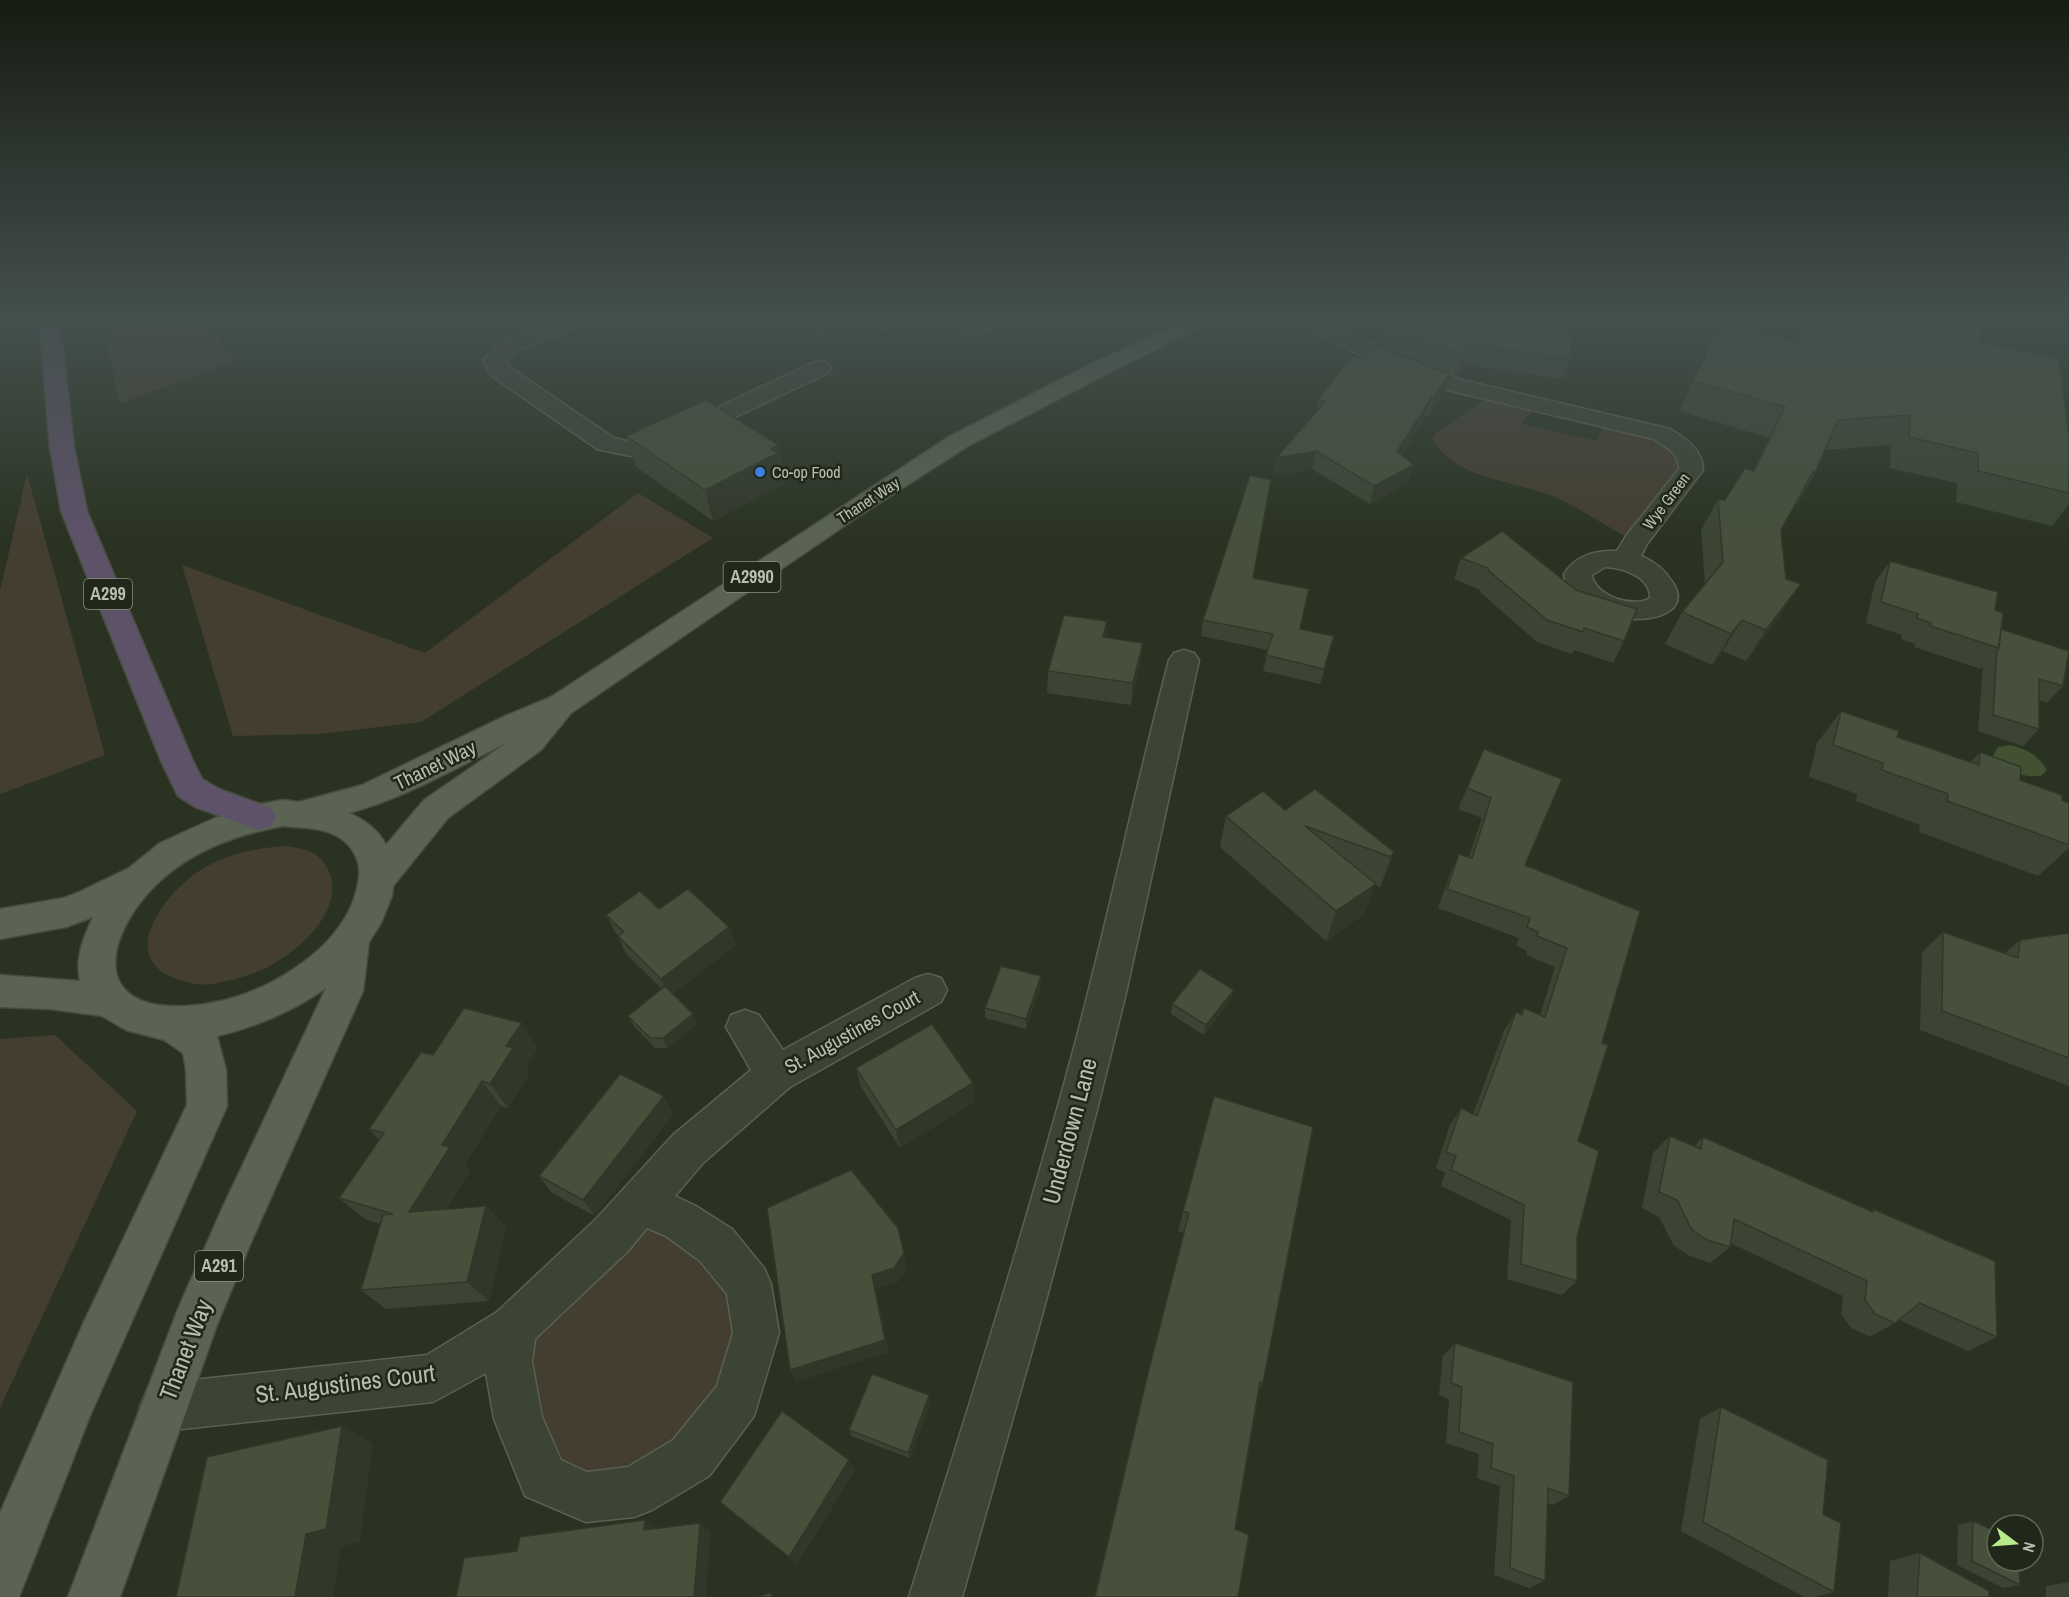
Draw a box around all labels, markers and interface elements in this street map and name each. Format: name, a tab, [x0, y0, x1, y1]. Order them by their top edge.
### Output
place label: Co-op Food	[772, 461, 841, 483]
marker: Co-op Food	[753, 465, 767, 479]
street label: Wye Green	[1637, 468, 1695, 534]
street label: Thanet Way	[833, 471, 904, 528]
road number: A2990	[724, 562, 780, 592]
road number: A299	[84, 579, 132, 609]
street label: Thanet Way	[389, 733, 481, 796]
street label: St. Augustines Court	[779, 983, 924, 1080]
street label: Underdown Lane	[1034, 1054, 1104, 1207]
road number: A291	[195, 1251, 243, 1281]
street label: Thanet Way	[151, 1295, 219, 1405]
street label: St. Augustines Court	[253, 1356, 437, 1410]
north arrow	[1985, 1513, 2045, 1573]
text: N	[2018, 1540, 2041, 1555]

